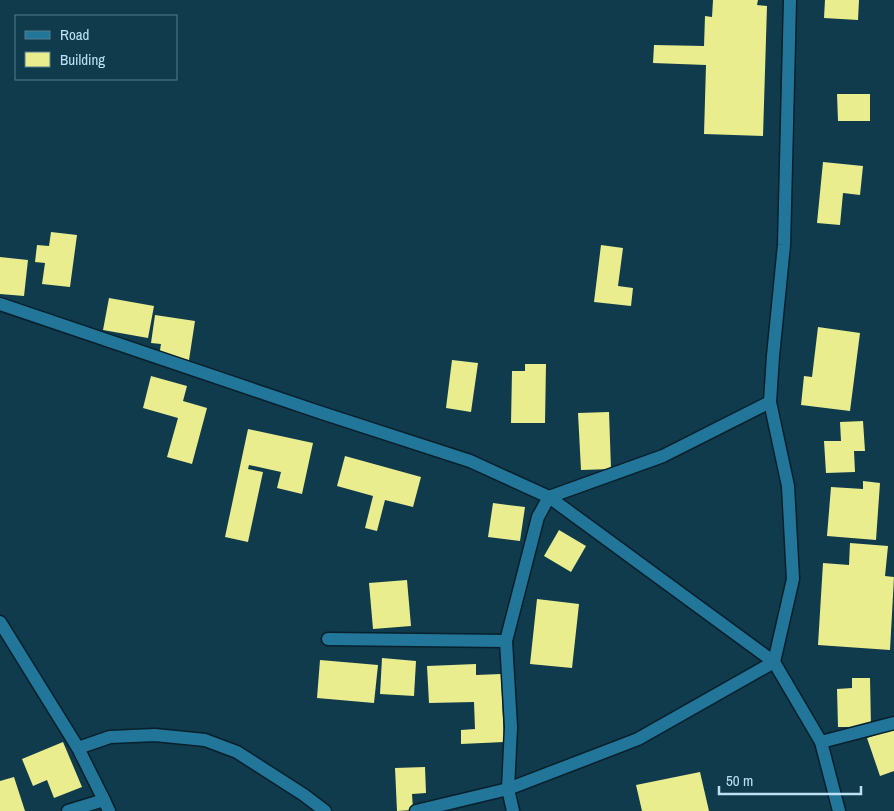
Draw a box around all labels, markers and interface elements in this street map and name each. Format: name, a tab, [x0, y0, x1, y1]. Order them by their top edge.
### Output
legend	[15, 15, 178, 80]
text: Road	[60, 24, 89, 45]
text: Building	[60, 49, 105, 70]
scale bar	[719, 764, 862, 796]
text: 50 m	[726, 770, 753, 791]

